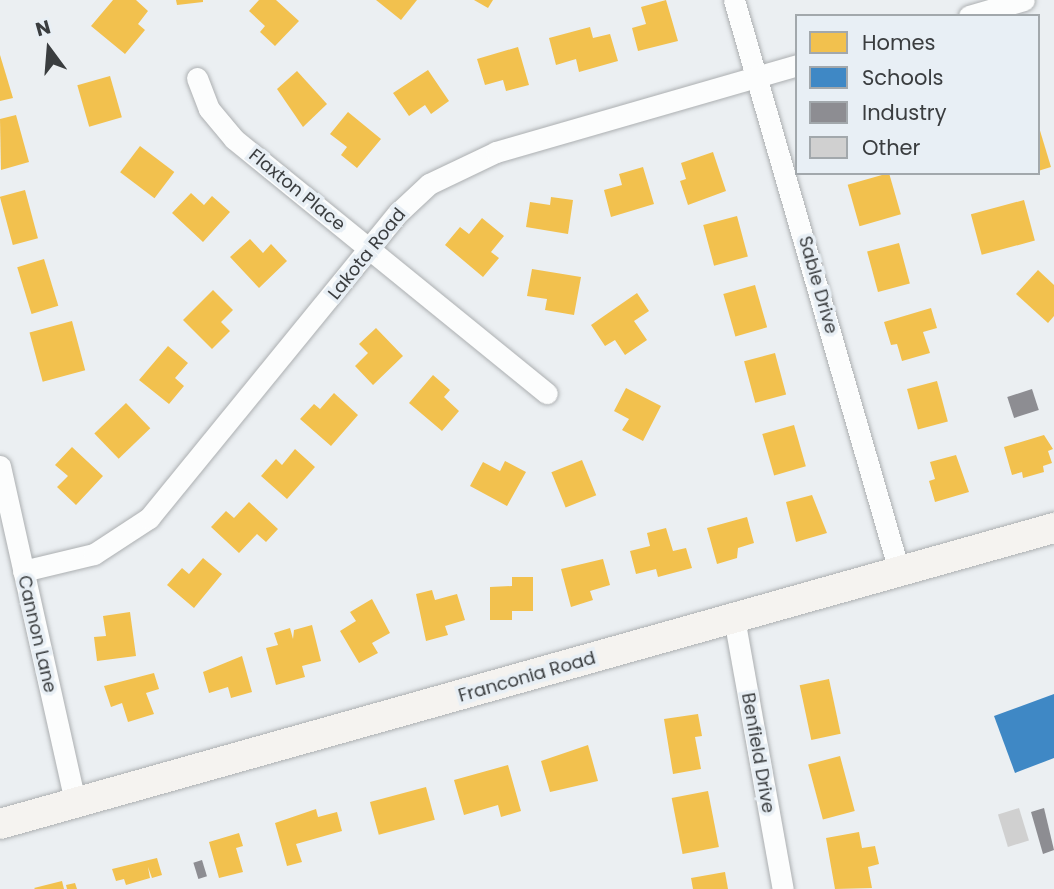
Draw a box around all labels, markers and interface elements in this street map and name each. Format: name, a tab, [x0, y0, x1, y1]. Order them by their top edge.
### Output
text: N	[32, 13, 54, 43]
north arrow	[14, 14, 84, 84]
legend	[795, 14, 1040, 175]
text: Homes	[862, 28, 936, 57]
text: Schools	[862, 63, 944, 92]
text: Industry	[862, 98, 947, 127]
text: Other	[862, 133, 920, 162]
street label: Flaxton Place	[244, 145, 350, 235]
street label: Lakota Road	[324, 204, 410, 304]
street label: Sable Drive	[794, 234, 842, 336]
street label: Cannon Lane	[13, 573, 61, 695]
street label: Franconia Road	[456, 647, 598, 707]
street label: Benfield Drive	[737, 691, 779, 815]

